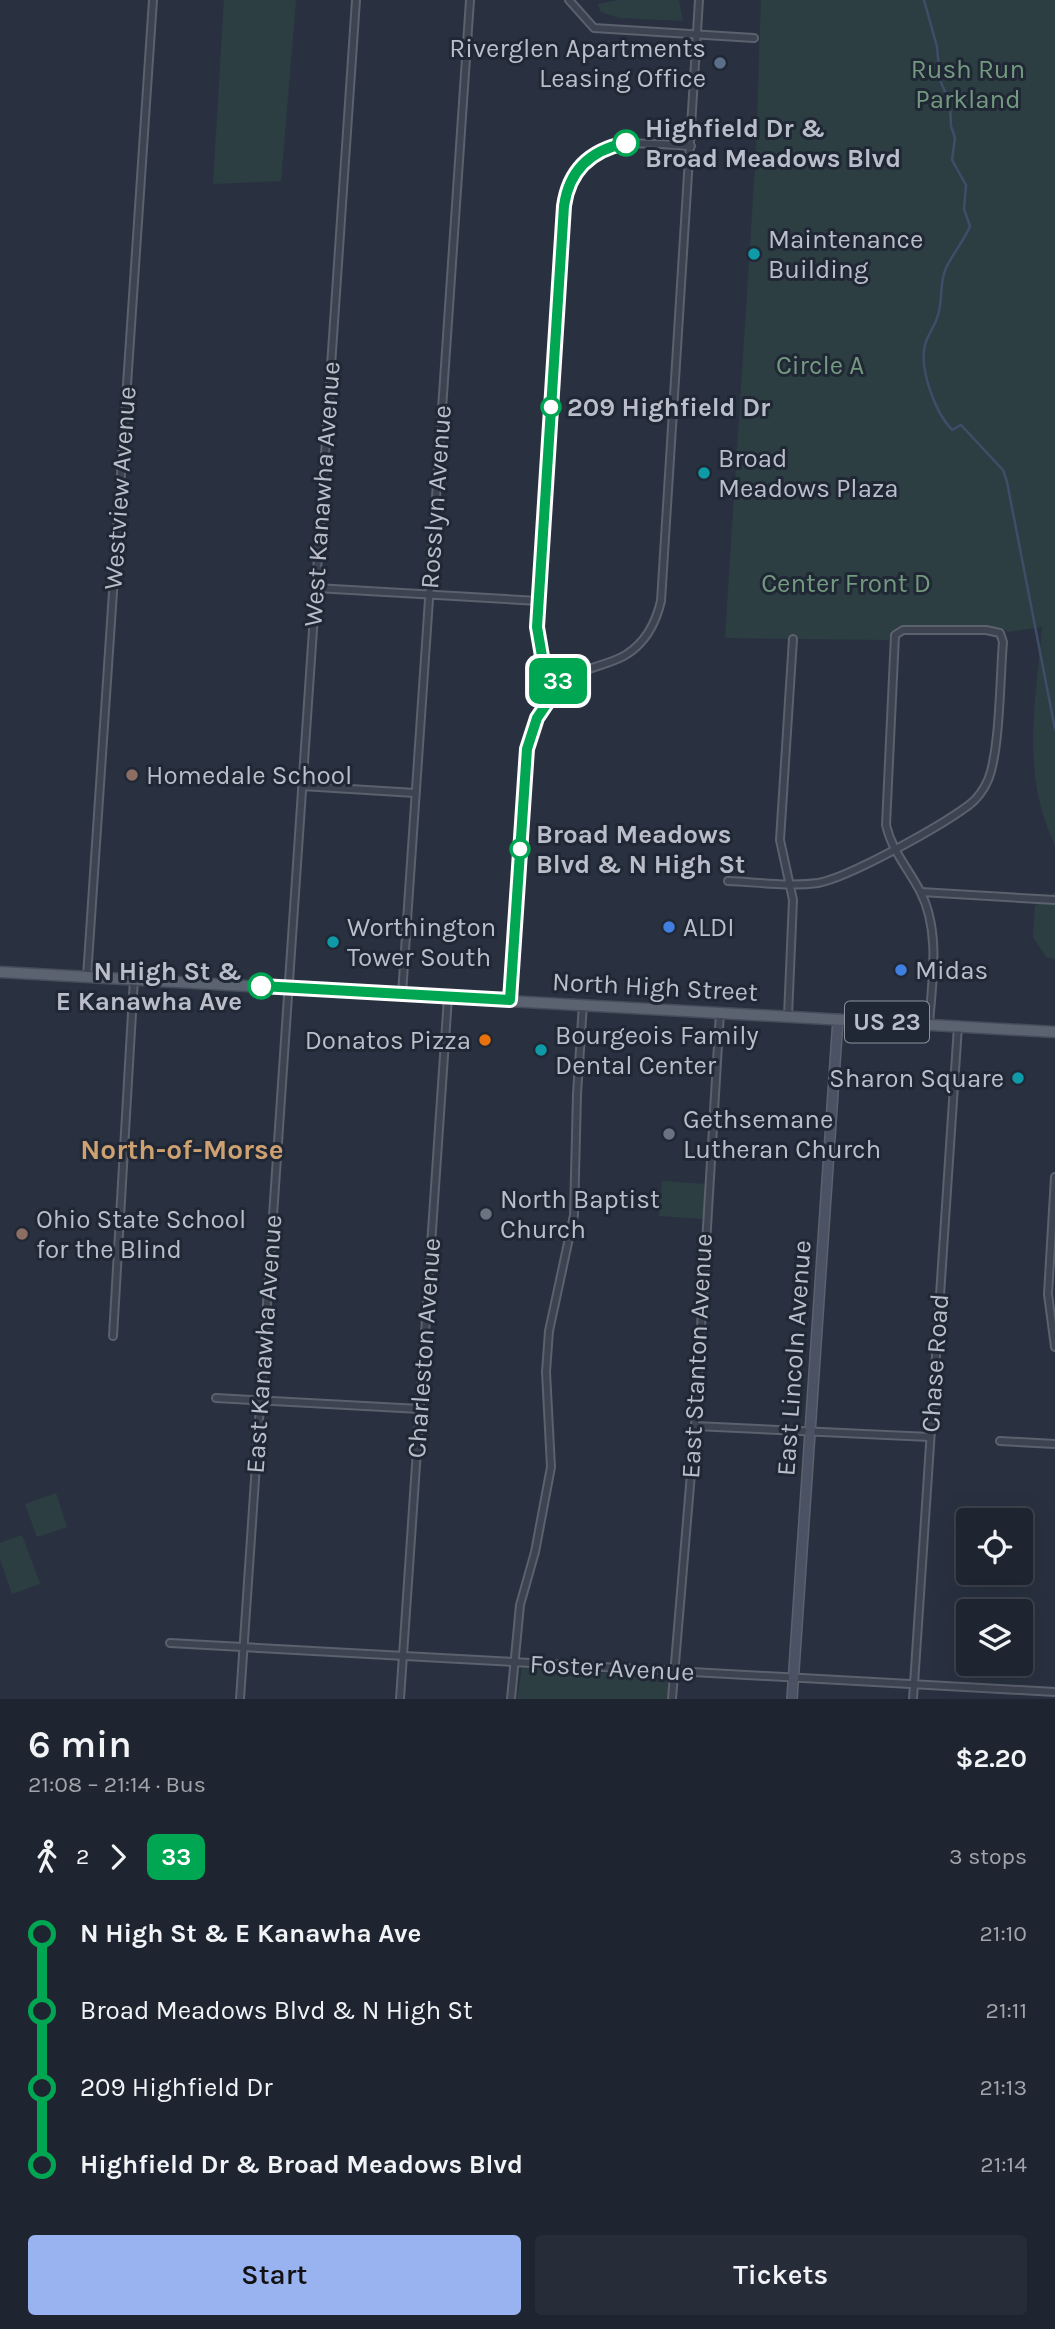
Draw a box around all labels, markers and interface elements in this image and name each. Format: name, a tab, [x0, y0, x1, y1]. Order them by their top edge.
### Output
place label: Riverglen Apartments Leasing Office	[449, 33, 706, 94]
park label: Rush Run Parkland	[911, 54, 1025, 115]
marker: Riverglen Apartments Leasing Office	[712, 55, 728, 71]
place label: Highfield Dr & Broad Meadows Blvd	[645, 113, 901, 174]
marker: Highfield Dr & Broad Meadows Blvd	[613, 130, 639, 156]
place label: Maintenance Building	[768, 224, 923, 285]
marker: Maintenance Building	[746, 246, 762, 262]
park label: Circle A	[776, 350, 864, 381]
street label: West Kanawha Avenue	[297, 360, 347, 628]
street label: Westview Avenue	[97, 385, 143, 591]
place label: 209 Highfield Dr	[567, 392, 771, 423]
marker: 209 Highfield Dr	[541, 397, 561, 417]
street label: Rosslyn Avenue	[414, 404, 458, 590]
place label: Broad Meadows Plaza	[718, 443, 899, 504]
marker: Broad Meadows Plaza	[696, 465, 712, 481]
park label: Center Front D	[761, 568, 931, 599]
line badge: 33	[526, 658, 590, 704]
text: 33	[543, 667, 573, 695]
place label: Homedale School	[146, 760, 352, 791]
marker: Homedale School	[124, 767, 140, 783]
place label: Broad Meadows Blvd & N High St	[536, 819, 745, 880]
marker: Broad Meadows Blvd & N High St	[510, 839, 530, 859]
place label: Worthington Tower South	[347, 912, 496, 973]
place label: ALDI	[683, 912, 735, 943]
marker: ALDI	[661, 919, 677, 935]
marker: Worthington Tower South	[325, 934, 341, 950]
place label: Midas	[915, 955, 988, 986]
place label: N High St & E Kanawha Ave	[56, 956, 242, 1017]
marker: Midas	[893, 962, 909, 978]
street label: North High Street	[551, 966, 759, 1008]
marker: N High St & E Kanawha Ave	[248, 973, 274, 999]
road number: US 23	[845, 1002, 929, 1042]
place label: Bourgeois Family Dental Center	[555, 1020, 759, 1081]
place label: Donatos Pizza	[305, 1025, 471, 1056]
marker: Donatos Pizza	[477, 1032, 493, 1048]
marker: Bourgeois Family Dental Center	[533, 1042, 549, 1058]
place label: Sharon Square	[829, 1063, 1004, 1094]
marker: Sharon Square	[1010, 1070, 1026, 1086]
place label: Gethsemane Lutheran Church	[683, 1104, 881, 1165]
marker: Gethsemane Lutheran Church	[661, 1126, 677, 1142]
district label: North-of-Morse	[80, 1133, 284, 1166]
place label: North Baptist Church	[500, 1184, 660, 1245]
place label: Ohio State School for the Blind	[36, 1204, 246, 1265]
marker: North Baptist Church	[478, 1206, 494, 1222]
street label: East Kanawha Avenue	[239, 1214, 289, 1474]
marker: Ohio State School for the Blind	[14, 1226, 30, 1242]
street label: East Stanton Avenue	[675, 1233, 719, 1479]
street label: Charleston Avenue	[401, 1237, 447, 1459]
street label: East Lincoln Avenue	[770, 1239, 818, 1477]
street label: Chase Road	[915, 1293, 955, 1433]
map controls	[956, 1508, 1033, 1676]
button: locate	[956, 1508, 1033, 1585]
button: layers	[956, 1599, 1033, 1676]
street label: Foster Avenue	[529, 1648, 695, 1688]
text: 6 min	[28, 1722, 132, 1767]
text: $2.20	[956, 1743, 1027, 1774]
text: 21:08 – 21:14 · Bus	[28, 1771, 206, 1798]
icon: walk	[28, 1838, 66, 1876]
icon: forward	[99, 1838, 137, 1876]
text: 2	[76, 1843, 89, 1870]
text: 33	[161, 1843, 191, 1871]
text: 3 stops	[949, 1843, 1027, 1870]
text: N High St & E Kanawha Ave	[80, 1918, 421, 1949]
text: 21:10	[980, 1920, 1027, 1947]
text: Broad Meadows Blvd & N High St	[80, 1995, 473, 2026]
text: 21:11	[986, 1997, 1027, 2024]
text: 209 Highfield Dr	[80, 2072, 273, 2103]
text: 21:13	[980, 2074, 1027, 2101]
text: Highfield Dr & Broad Meadows Blvd	[80, 2149, 523, 2180]
text: 21:14	[980, 2151, 1027, 2178]
button: Start	[28, 2235, 521, 2315]
button: Tickets	[535, 2235, 1027, 2315]

